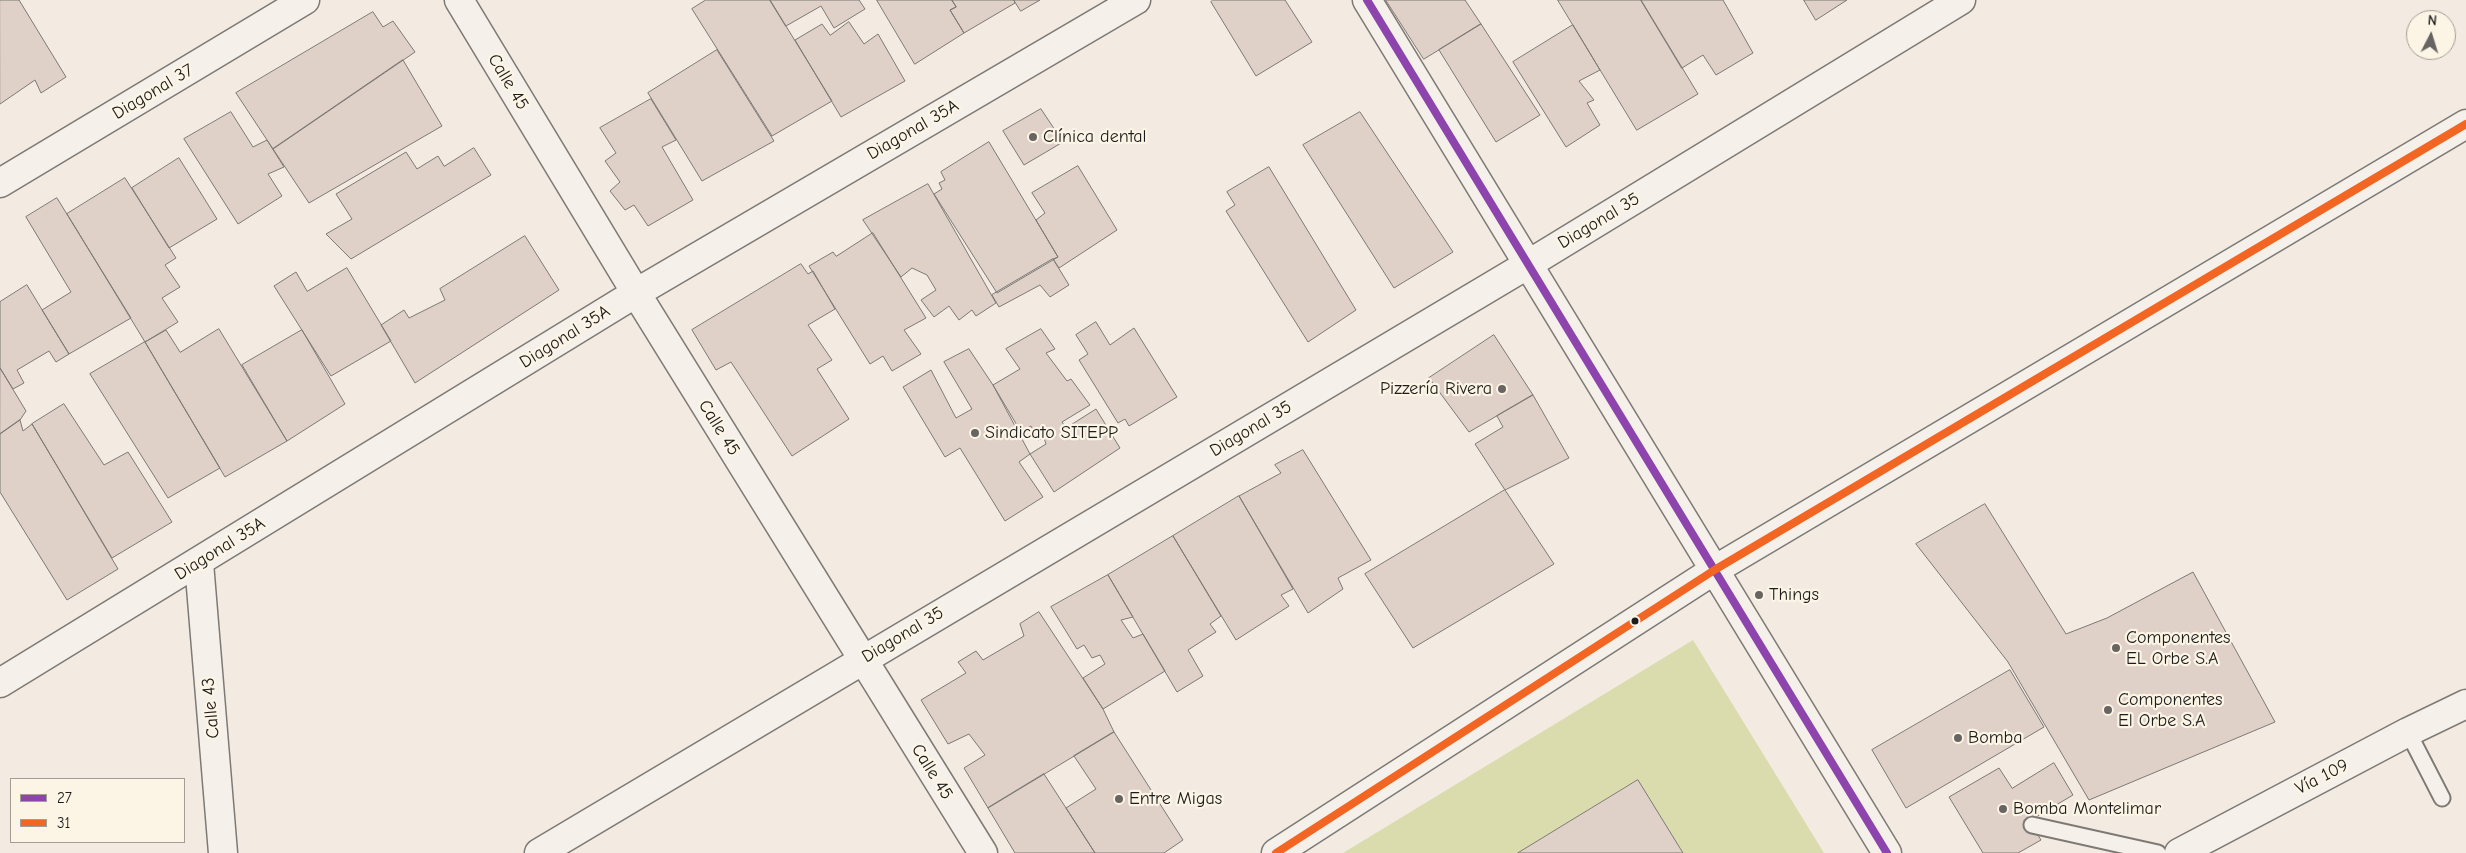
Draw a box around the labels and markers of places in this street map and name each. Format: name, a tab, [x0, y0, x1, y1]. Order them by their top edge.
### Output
place label: Clínica dental	[1043, 126, 1146, 148]
marker: Clínica dental	[1027, 131, 1039, 143]
place label: Pizzería Rivera	[1380, 378, 1492, 400]
marker: Pizzería Rivera	[1496, 383, 1508, 395]
place label: Sindicato SITEPP	[985, 422, 1118, 444]
marker: Sindicato SITEPP	[969, 427, 981, 439]
place label: Things	[1769, 584, 1819, 606]
marker: Things	[1753, 589, 1765, 601]
unlabelled marker	[1630, 616, 1640, 626]
place label: Componentes EL Orbe S.A	[2126, 627, 2231, 670]
marker: Componentes EL Orbe S.A	[2110, 642, 2122, 654]
place label: Componentes El Orbe S.A	[2118, 689, 2223, 732]
marker: Componentes El Orbe S.A	[2102, 704, 2114, 716]
place label: Bomba	[1968, 727, 2022, 749]
marker: Bomba	[1952, 732, 1964, 744]
place label: Entre Migas	[1129, 788, 1222, 810]
marker: Entre Migas	[1113, 793, 1125, 805]
place label: Bomba Montelimar	[2013, 798, 2161, 820]
marker: Bomba Montelimar	[1997, 803, 2009, 815]

